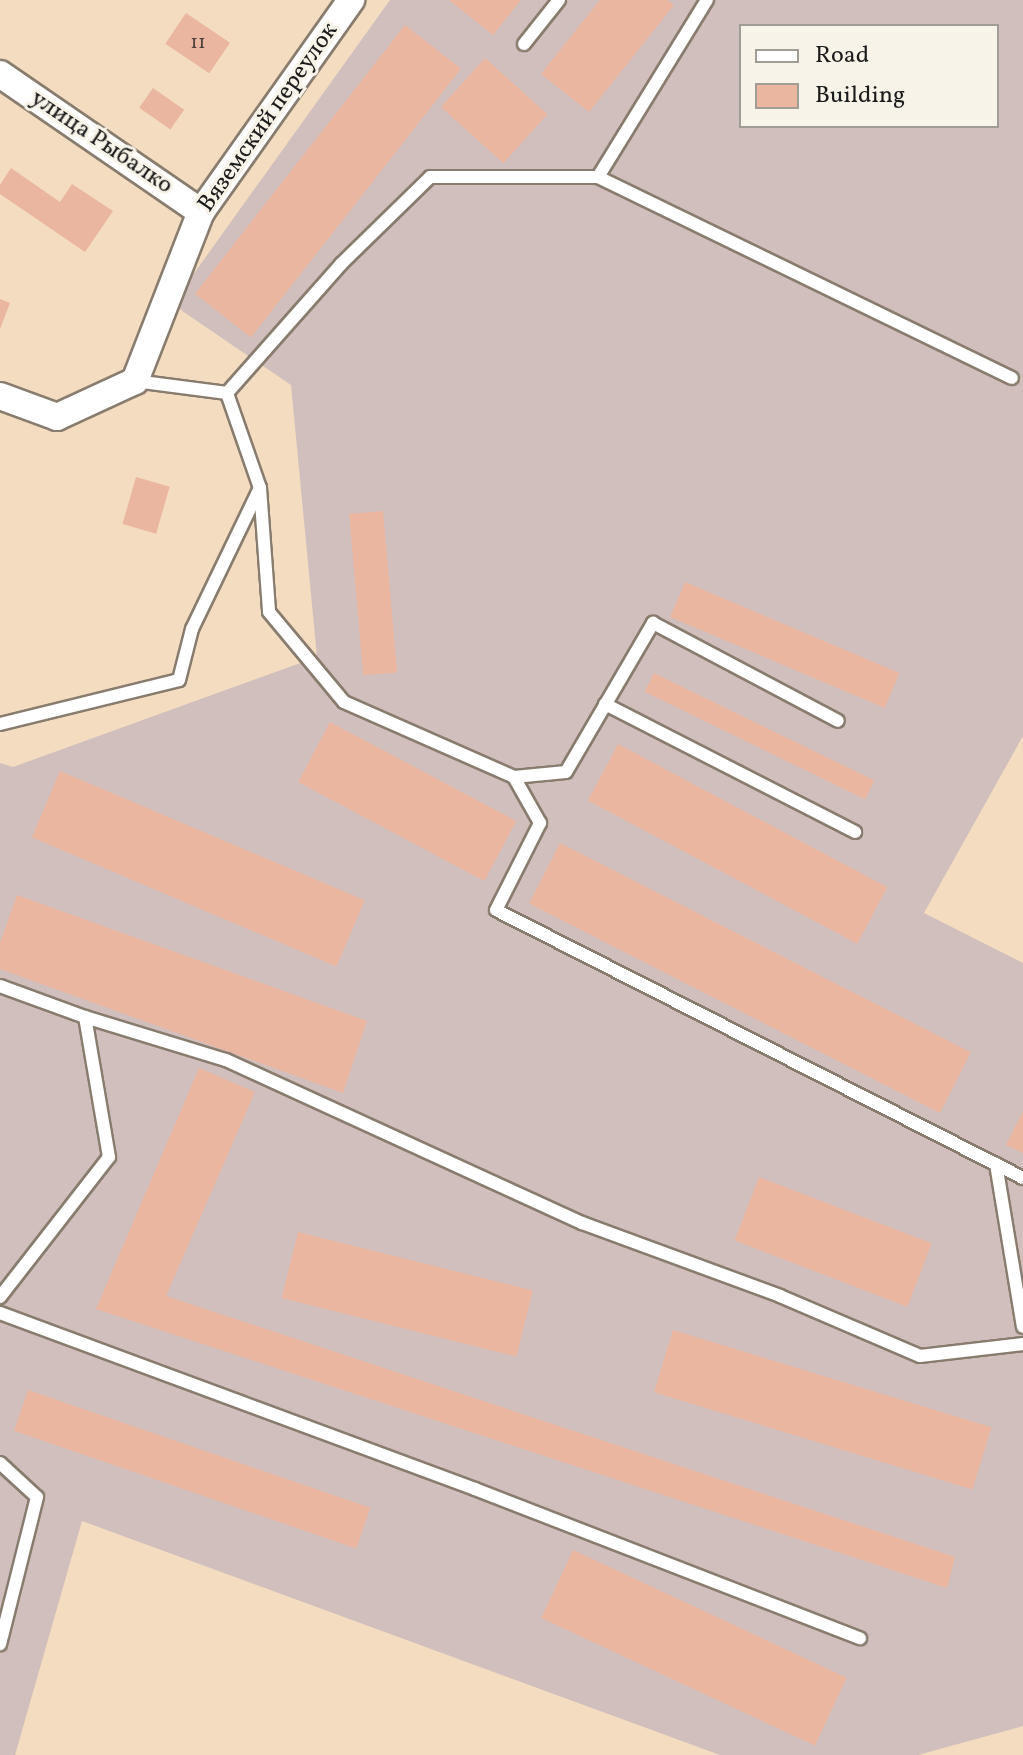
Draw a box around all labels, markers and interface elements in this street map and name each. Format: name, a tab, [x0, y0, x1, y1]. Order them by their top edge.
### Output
street label: Вяземский переулок	[193, 18, 345, 218]
legend	[739, 24, 999, 128]
house number: 11	[190, 31, 206, 55]
text: Road	[815, 39, 869, 73]
text: Building	[815, 79, 905, 113]
street label: улица Рыбалко	[24, 85, 178, 201]

